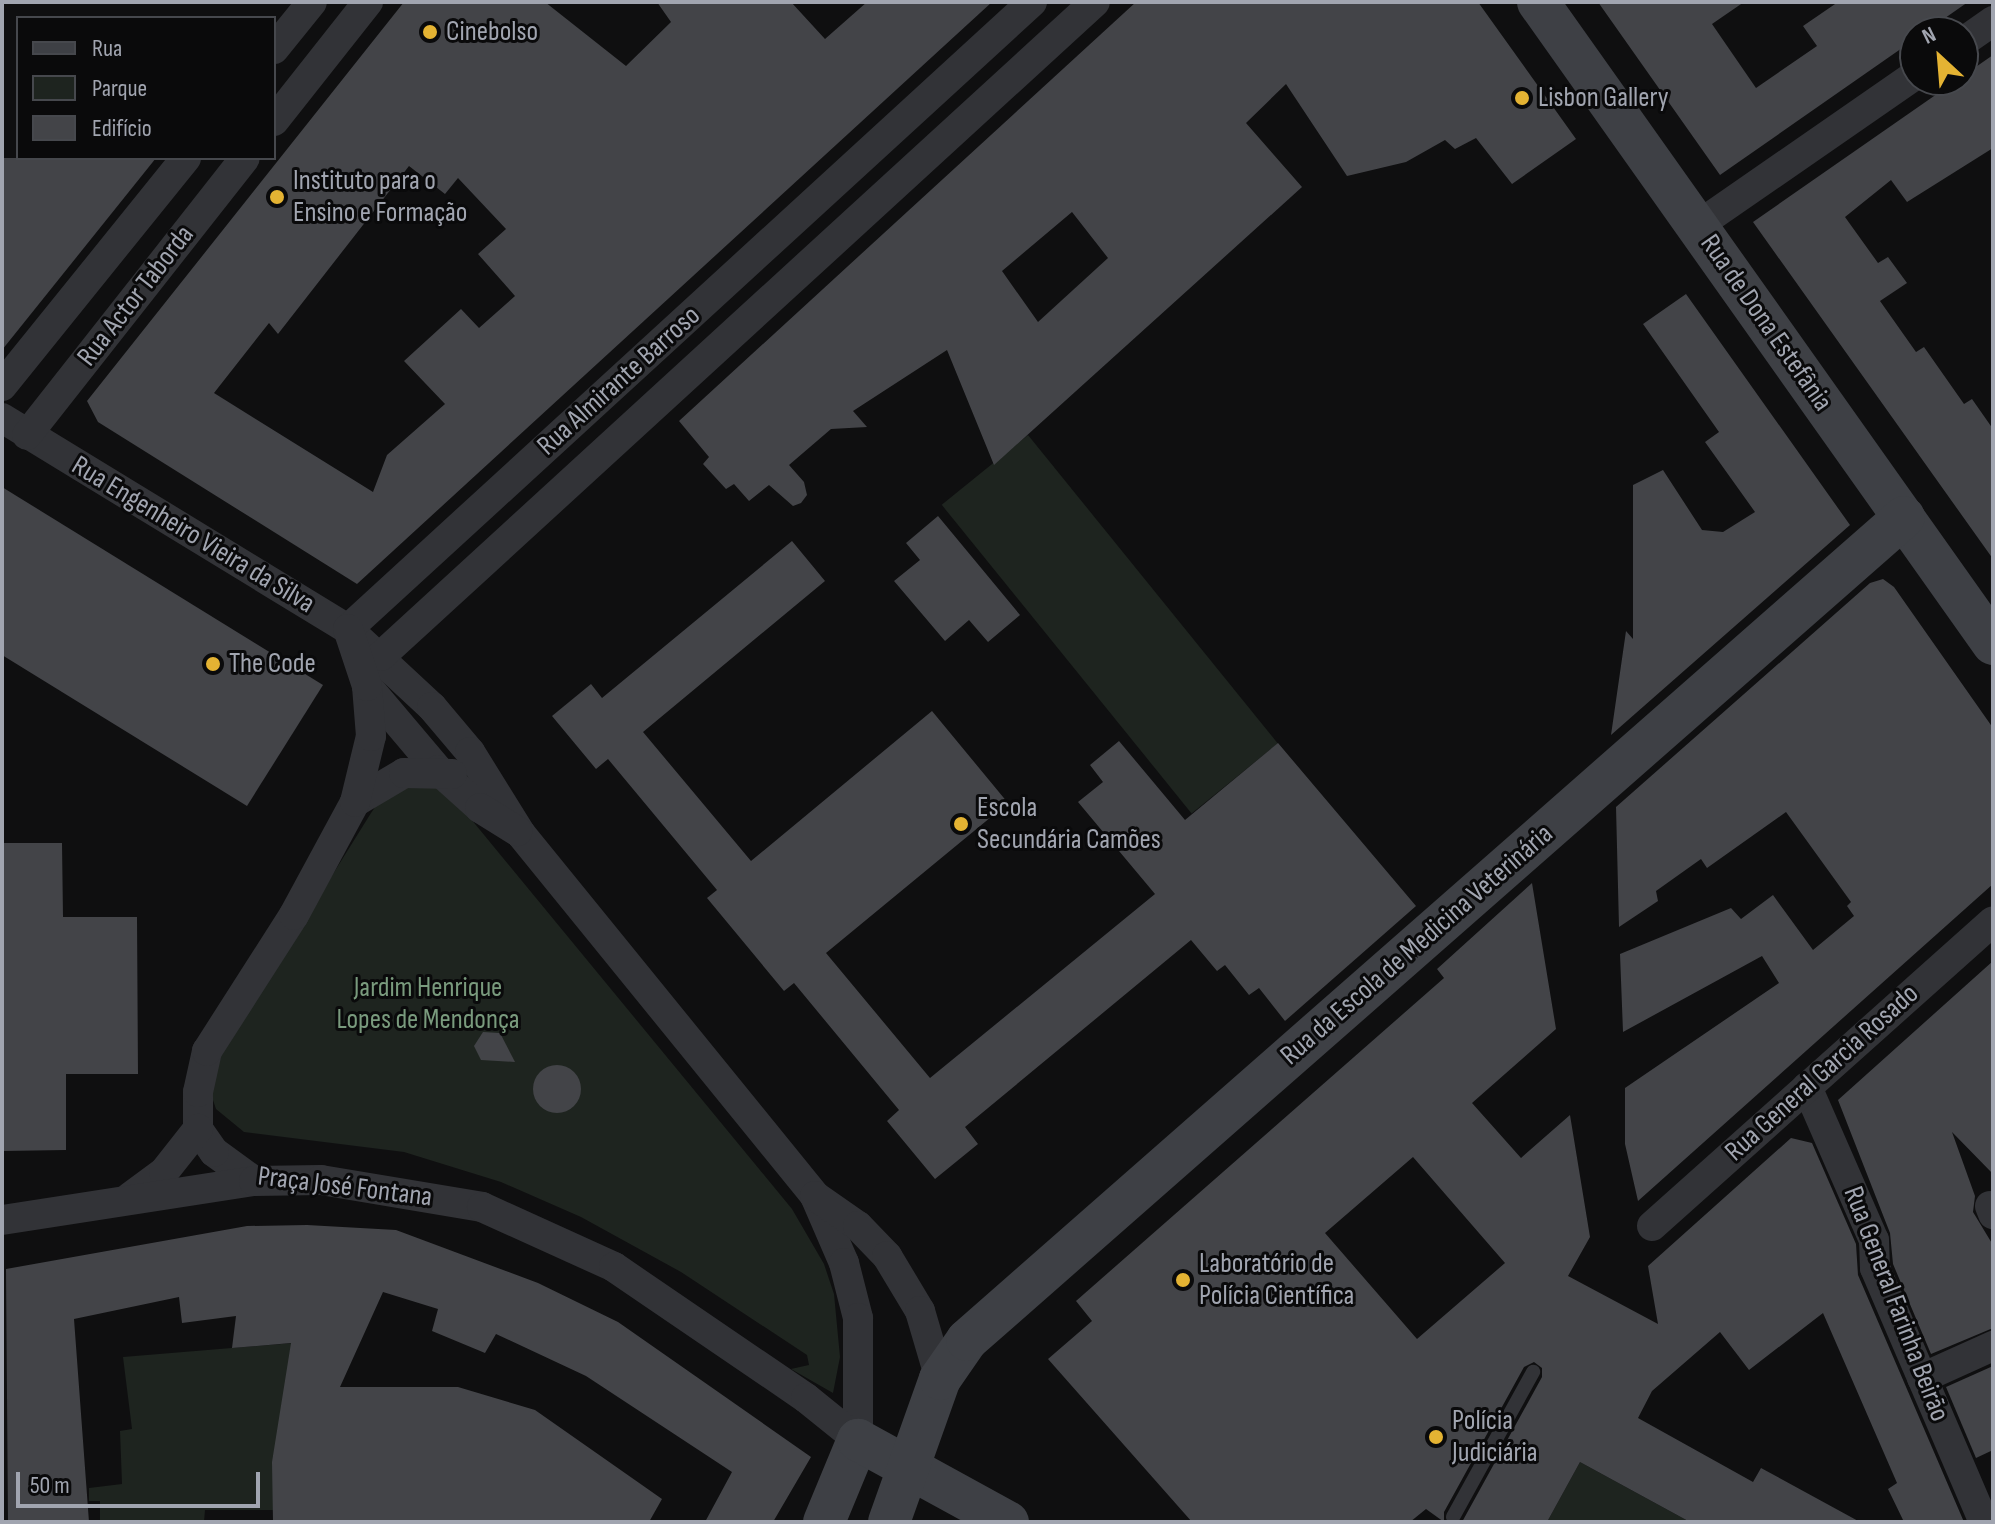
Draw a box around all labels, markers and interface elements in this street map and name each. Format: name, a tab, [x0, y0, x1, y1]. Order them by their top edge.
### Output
place label: Cinebolso	[446, 15, 538, 49]
legend	[16, 16, 276, 160]
north arrow	[1899, 16, 1979, 96]
text: N	[1918, 21, 1940, 50]
marker: Cinebolso	[421, 23, 439, 41]
text: Rua	[92, 34, 122, 63]
text: Parque	[92, 74, 147, 103]
place label: Lisbon Gallery	[1538, 81, 1669, 115]
marker: Lisbon Gallery	[1513, 89, 1531, 107]
text: Edifício	[92, 114, 152, 143]
place label: Instituto para o Ensino e Formação	[293, 164, 467, 230]
marker: Instituto para o Ensino e Formação	[268, 188, 286, 206]
street label: Rua Actor Taborda	[71, 219, 201, 373]
street label: Rua de Dona Estefânia	[1693, 228, 1839, 418]
street label: Rua Almirante Barroso	[531, 299, 707, 463]
street label: Rua Engenheiro Vieira da Silva	[65, 449, 321, 621]
place label: The Code	[229, 647, 316, 681]
marker: The Code	[204, 655, 222, 673]
place label: Escola Secundária Camões	[977, 791, 1161, 857]
marker: Escola Secundária Camões	[952, 815, 970, 833]
street label: Rua da Escola de Medicina Veterinária	[1274, 818, 1560, 1072]
park label: Jardim Henrique Lopes de Mendonça	[336, 971, 520, 1037]
street label: Rua General Garcia Rosado	[1718, 977, 1926, 1169]
street label: Praça José Fontana	[256, 1160, 434, 1214]
street label: Rua General Farinha Beirão	[1836, 1182, 1956, 1426]
place label: Laboratório de Polícia Científica	[1199, 1247, 1354, 1313]
marker: Laboratório de Polícia Científica	[1174, 1271, 1192, 1289]
place label: Polícia Judiciária	[1452, 1404, 1538, 1470]
marker: Polícia Judiciária	[1427, 1428, 1445, 1446]
scale bar	[20, 1456, 264, 1506]
text: 50 m	[30, 1471, 70, 1500]

